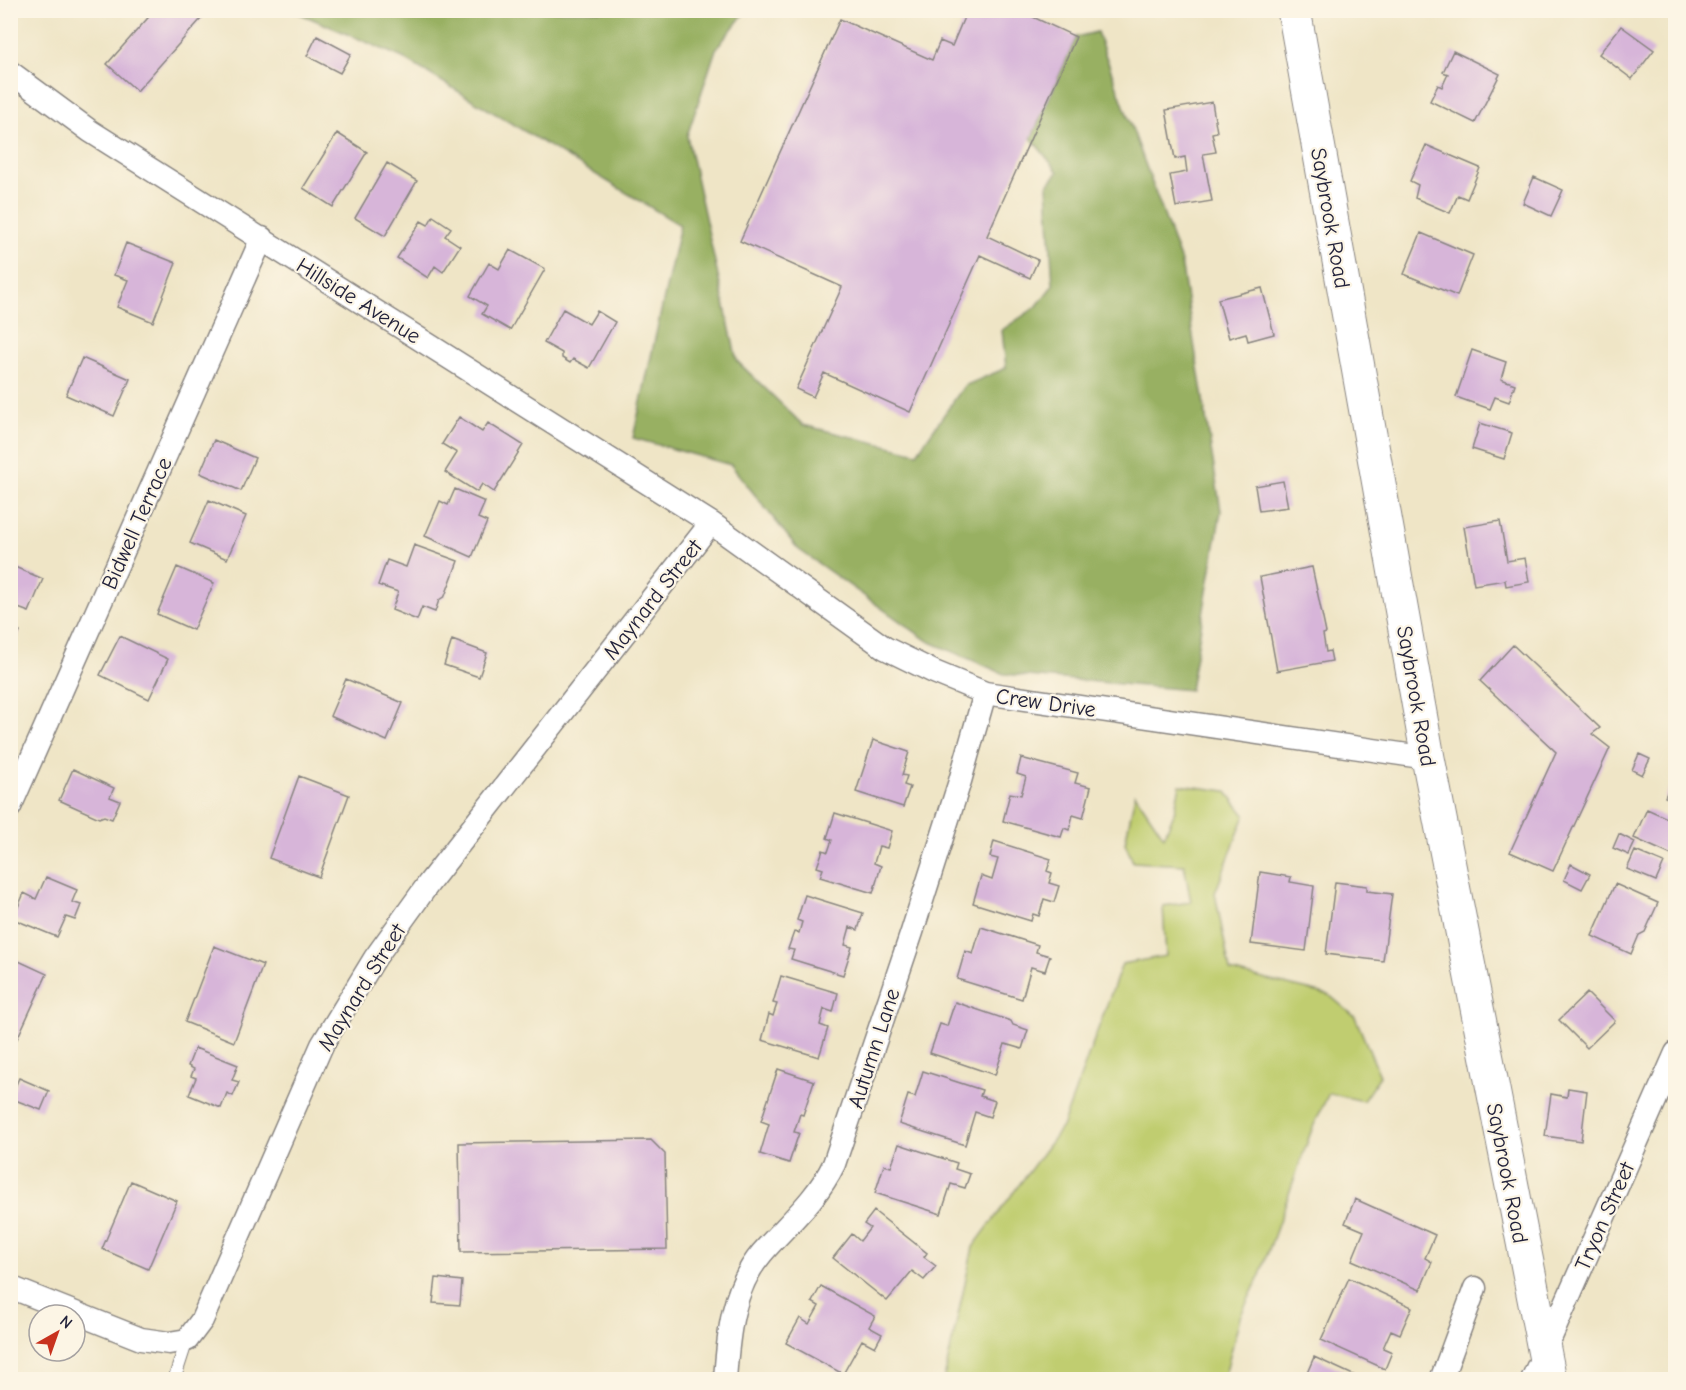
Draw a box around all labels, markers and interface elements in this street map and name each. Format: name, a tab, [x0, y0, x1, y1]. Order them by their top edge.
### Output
street label: Saybrook Road	[1305, 146, 1355, 290]
street label: Hillside Avenue	[291, 252, 425, 349]
street label: Bidwell Terrace	[96, 453, 178, 593]
street label: Maynard Street	[598, 534, 708, 665]
street label: Saybrook Road	[1391, 624, 1441, 768]
street label: Crew Drive	[994, 683, 1098, 723]
street label: Maynard Street	[312, 918, 412, 1056]
street label: Autumn Lane	[842, 985, 906, 1111]
street label: Saybrook Road	[1481, 1101, 1533, 1245]
street label: Tryon Street	[1569, 1158, 1641, 1275]
north arrow	[27, 1303, 87, 1363]
text: N	[56, 1312, 76, 1333]

